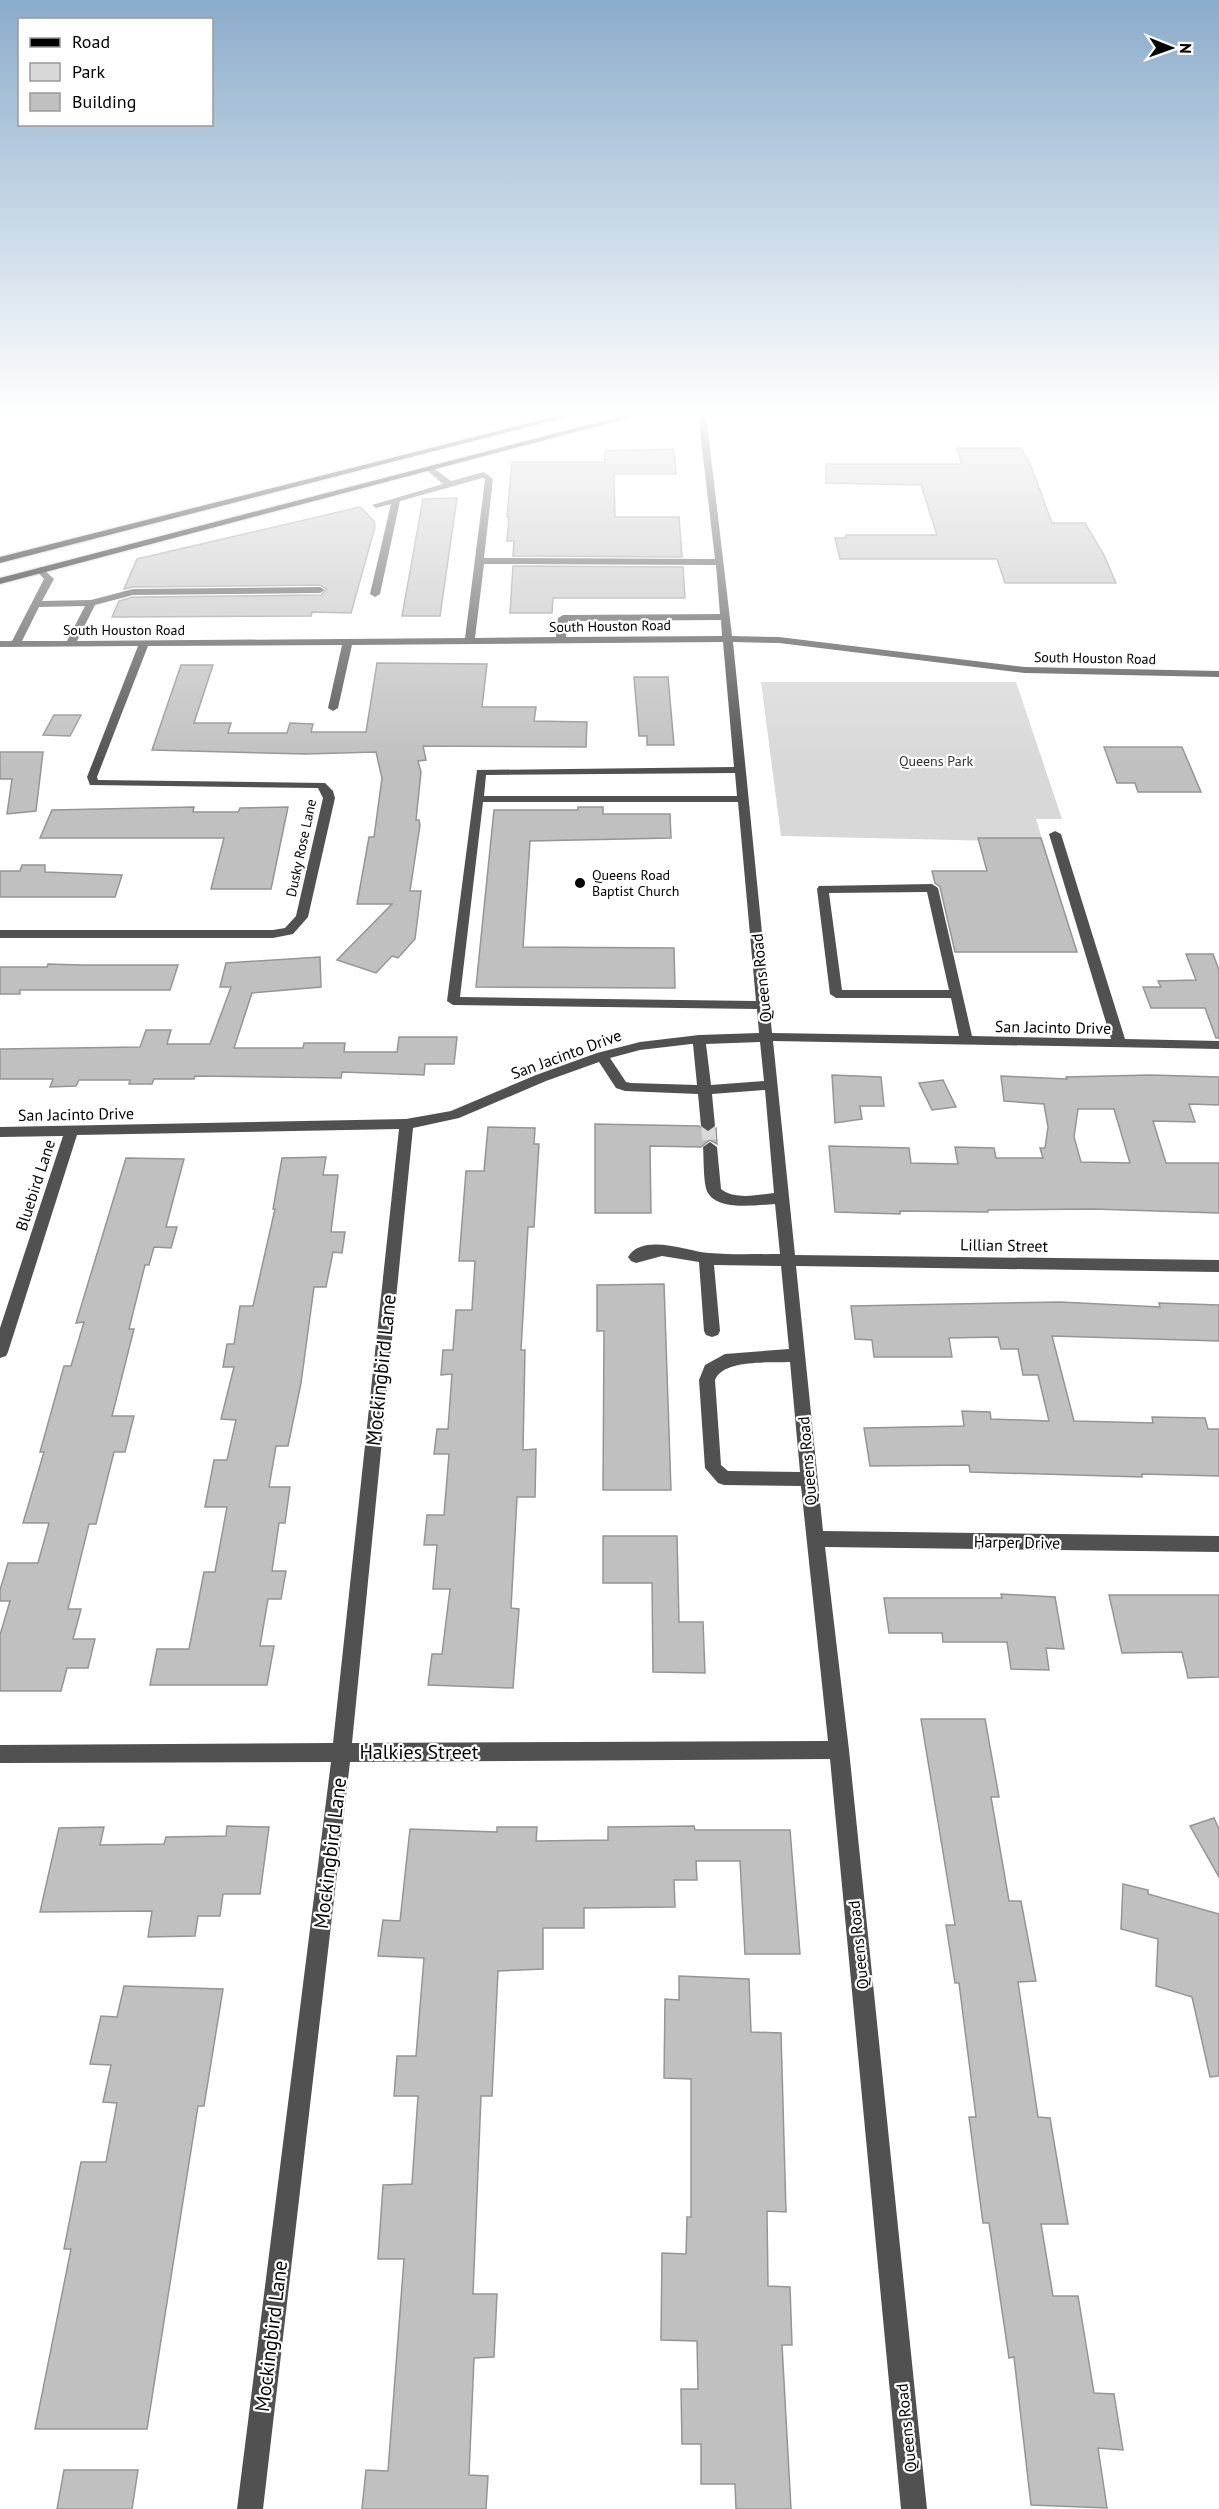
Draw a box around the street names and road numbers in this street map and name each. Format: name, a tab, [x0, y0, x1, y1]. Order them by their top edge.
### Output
street label: South Houston Road	[549, 616, 671, 636]
street label: South Houston Road	[63, 621, 185, 639]
street label: South Houston Road	[1034, 648, 1156, 668]
street label: Dusky Rose Lane	[282, 797, 320, 899]
street label: Queens Road	[746, 933, 776, 1023]
street label: San Jacinto Drive	[995, 1016, 1111, 1038]
street label: San Jacinto Drive	[508, 1025, 624, 1083]
street label: San Jacinto Drive	[18, 1103, 134, 1125]
street label: Bluebird Lane	[11, 1137, 59, 1233]
street label: Lillian Street	[960, 1234, 1049, 1256]
street label: Mockingbird Lane	[360, 1293, 402, 1447]
street label: Queens Road	[793, 1416, 821, 1506]
street label: Harper Drive	[974, 1531, 1060, 1553]
street label: Halkies Street	[359, 1739, 479, 1765]
street label: Mockingbird Lane	[308, 1776, 352, 1930]
street label: Queens Road	[843, 1900, 873, 1990]
street label: Mockingbird Lane	[249, 2259, 293, 2413]
street label: Queens Road	[891, 2383, 921, 2473]

